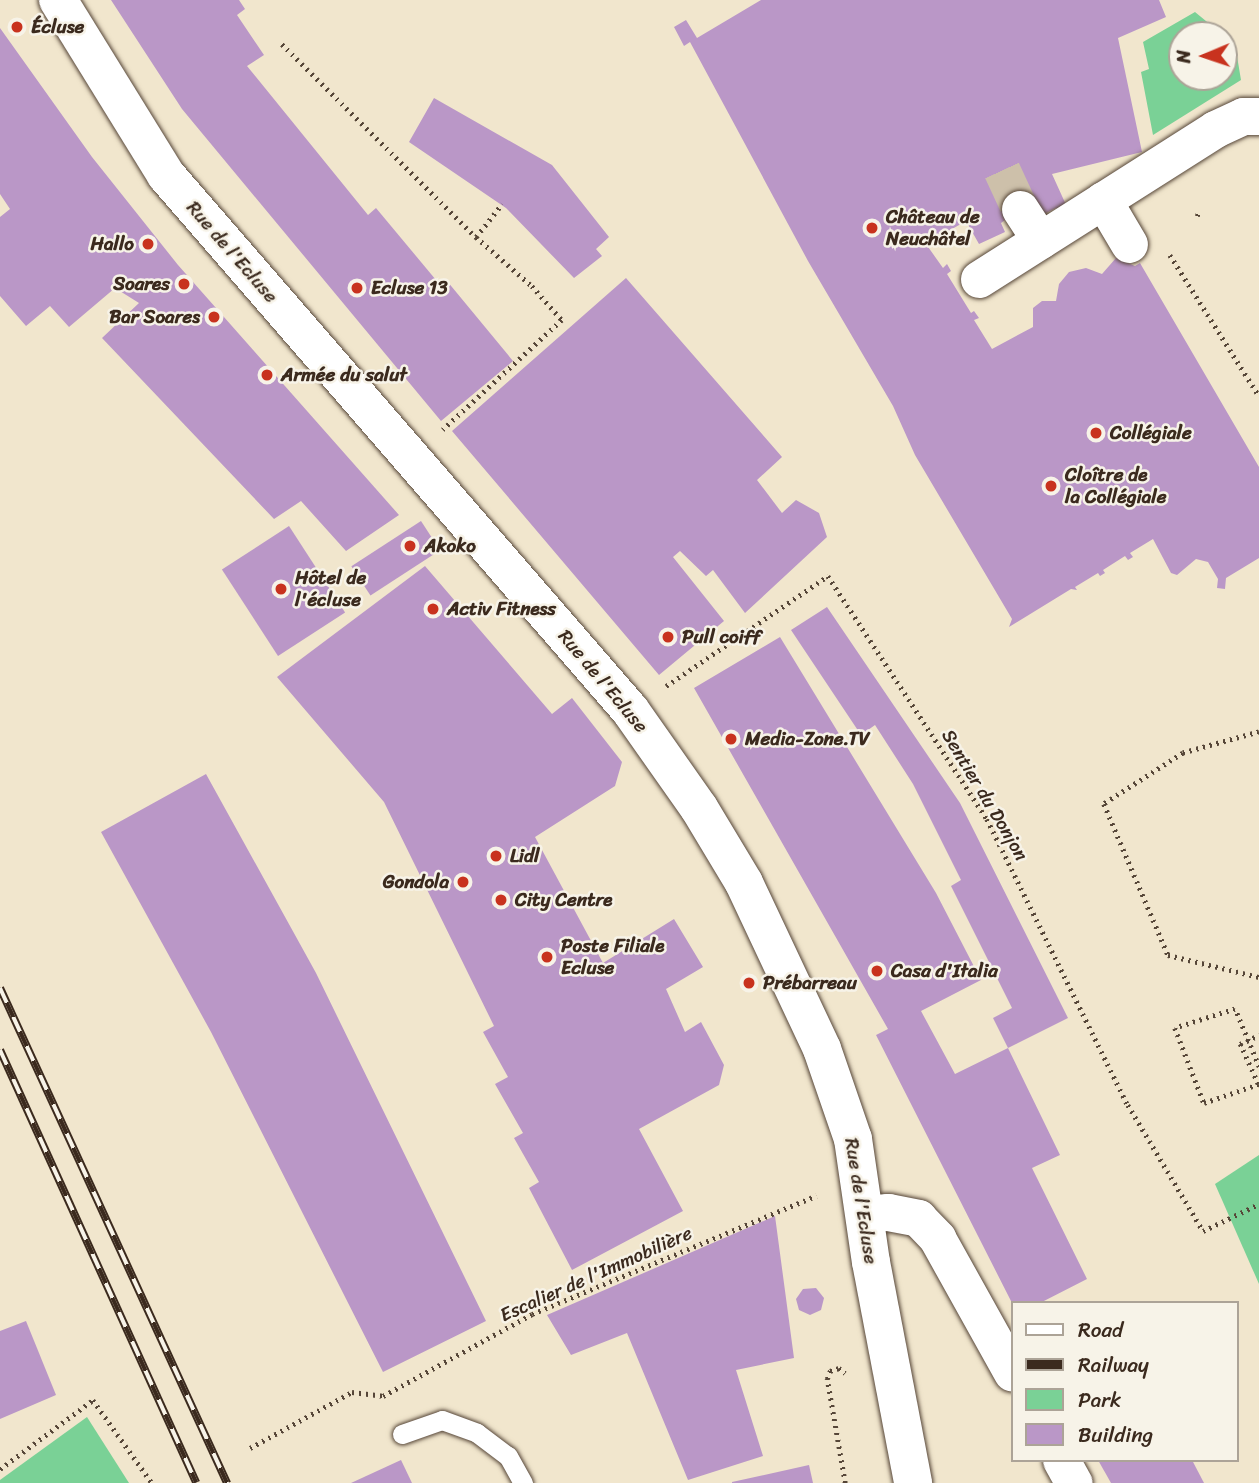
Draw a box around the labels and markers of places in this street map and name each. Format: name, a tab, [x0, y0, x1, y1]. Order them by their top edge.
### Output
place label: Écluse	[31, 16, 84, 38]
marker: Écluse	[9, 19, 25, 35]
place label: Château de Neuchâtel	[886, 206, 980, 250]
marker: Château de Neuchâtel	[864, 220, 880, 236]
place label: Hallo	[91, 233, 134, 255]
marker: Hallo	[140, 236, 156, 252]
place label: Soares	[113, 273, 170, 295]
marker: Soares	[176, 276, 192, 292]
place label: Ecluse 13	[371, 277, 448, 299]
marker: Ecluse 13	[349, 280, 365, 296]
place label: Bar Soares	[109, 306, 200, 328]
marker: Bar Soares	[206, 309, 222, 325]
place label: Armée du salut	[281, 364, 407, 386]
marker: Armée du salut	[259, 367, 275, 383]
place label: Collégiale	[1110, 422, 1192, 444]
marker: Collégiale	[1088, 425, 1104, 441]
place label: Cloître de la Collégiale	[1065, 464, 1167, 508]
marker: Cloître de la Collégiale	[1043, 478, 1059, 494]
place label: Akoko	[424, 535, 476, 557]
marker: Akoko	[402, 538, 418, 554]
place label: Hôtel de l'écluse	[295, 567, 366, 611]
marker: Hôtel de l'écluse	[273, 581, 289, 597]
place label: Activ Fitness	[447, 598, 557, 620]
marker: Activ Fitness	[425, 601, 441, 617]
place label: Pull coiff	[682, 626, 761, 648]
marker: Pull coiff	[660, 629, 676, 645]
place label: Media-Zone.TV	[745, 728, 870, 750]
marker: Media-Zone.TV	[723, 731, 739, 747]
place label: Lidl	[510, 845, 539, 867]
marker: Lidl	[488, 848, 504, 864]
place label: Gondola	[383, 871, 449, 893]
marker: Gondola	[455, 874, 471, 890]
place label: City Centre	[515, 889, 613, 911]
marker: City Centre	[493, 892, 509, 908]
place label: Poste Filiale Ecluse	[561, 935, 665, 979]
marker: Poste Filiale Ecluse	[539, 949, 555, 965]
place label: Casa d'Italia	[891, 960, 998, 982]
marker: Casa d'Italia	[869, 963, 885, 979]
place label: Prébarreau	[763, 972, 857, 994]
marker: Prébarreau	[741, 975, 757, 991]

